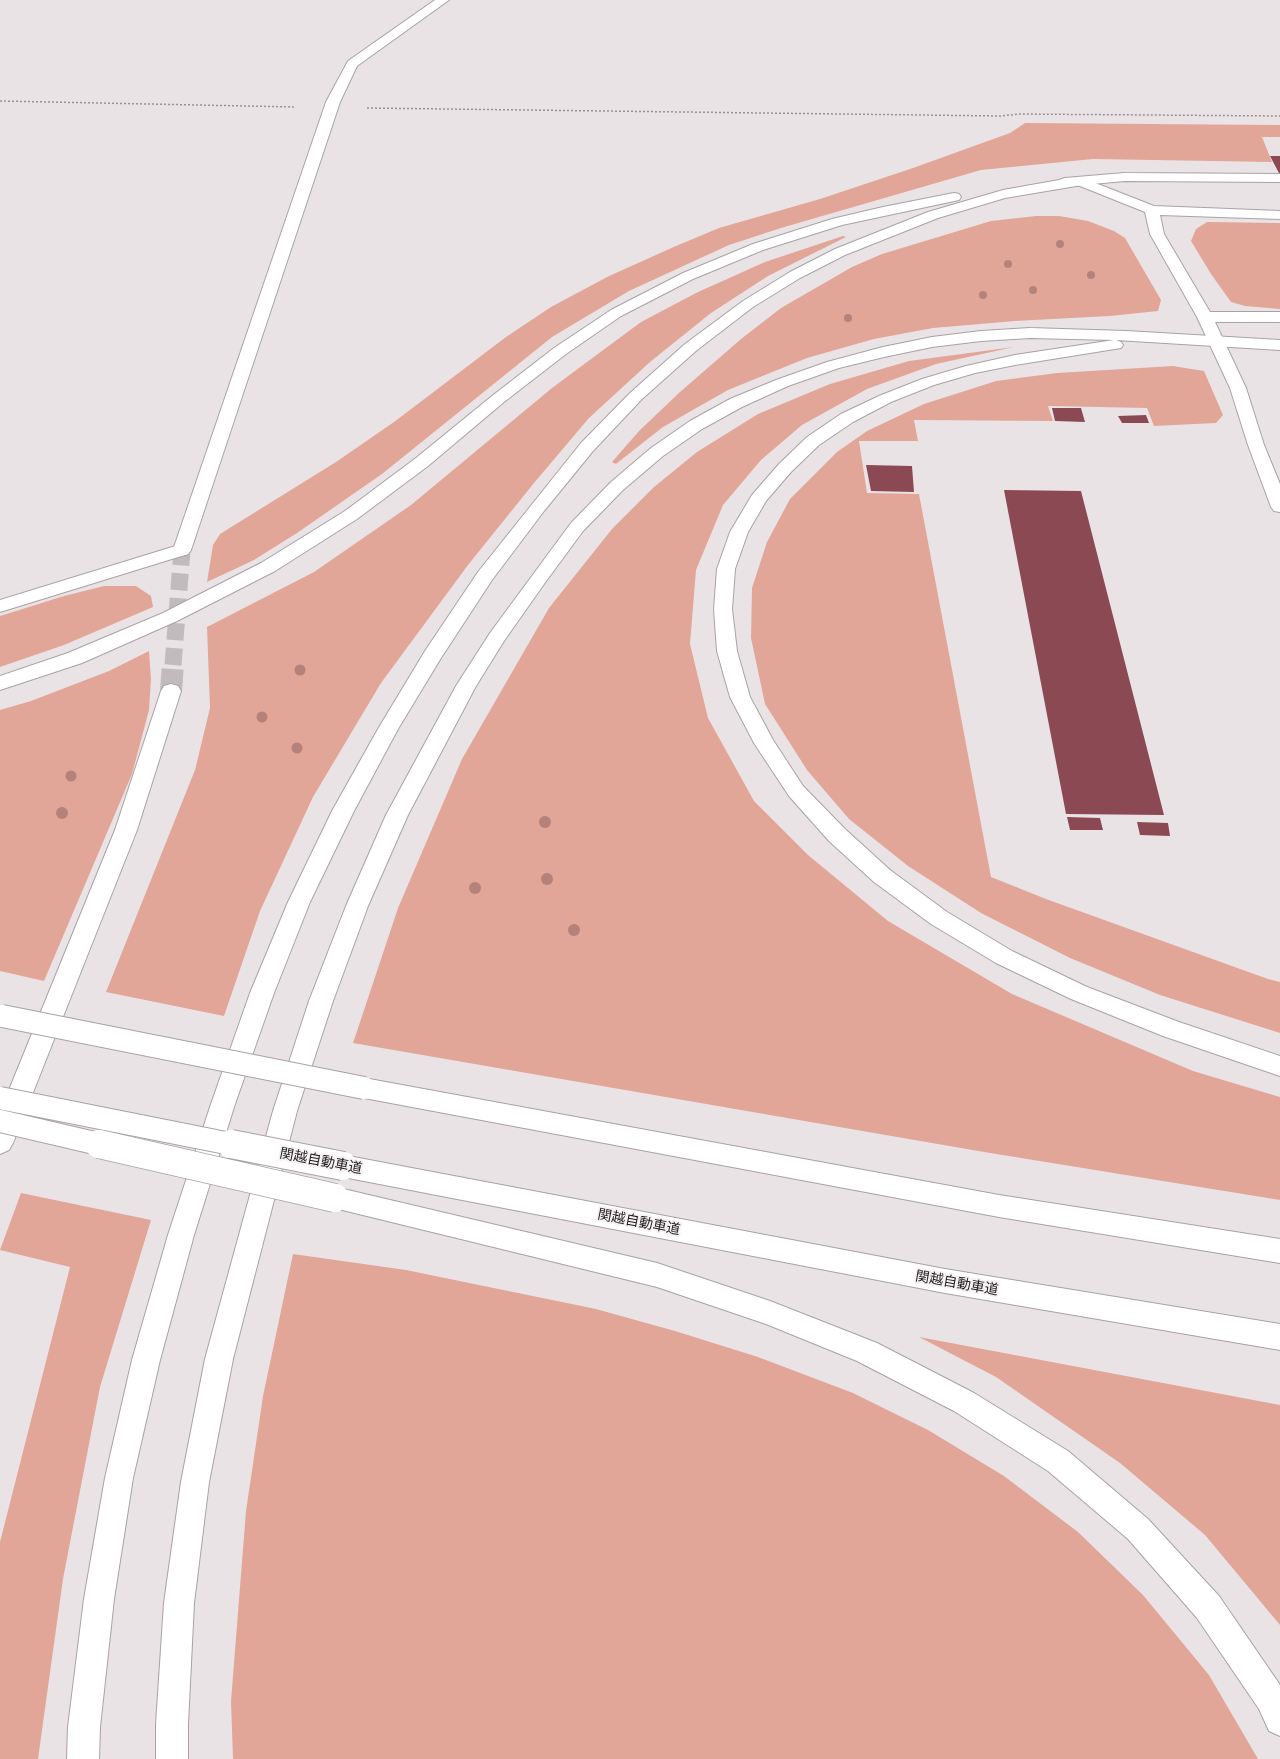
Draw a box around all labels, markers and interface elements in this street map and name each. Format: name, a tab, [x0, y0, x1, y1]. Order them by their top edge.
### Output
street label: 関越自動車道	[278, 1145, 364, 1177]
street label: 関越自動車道	[596, 1206, 682, 1238]
street label: 関越自動車道	[914, 1267, 1000, 1299]

